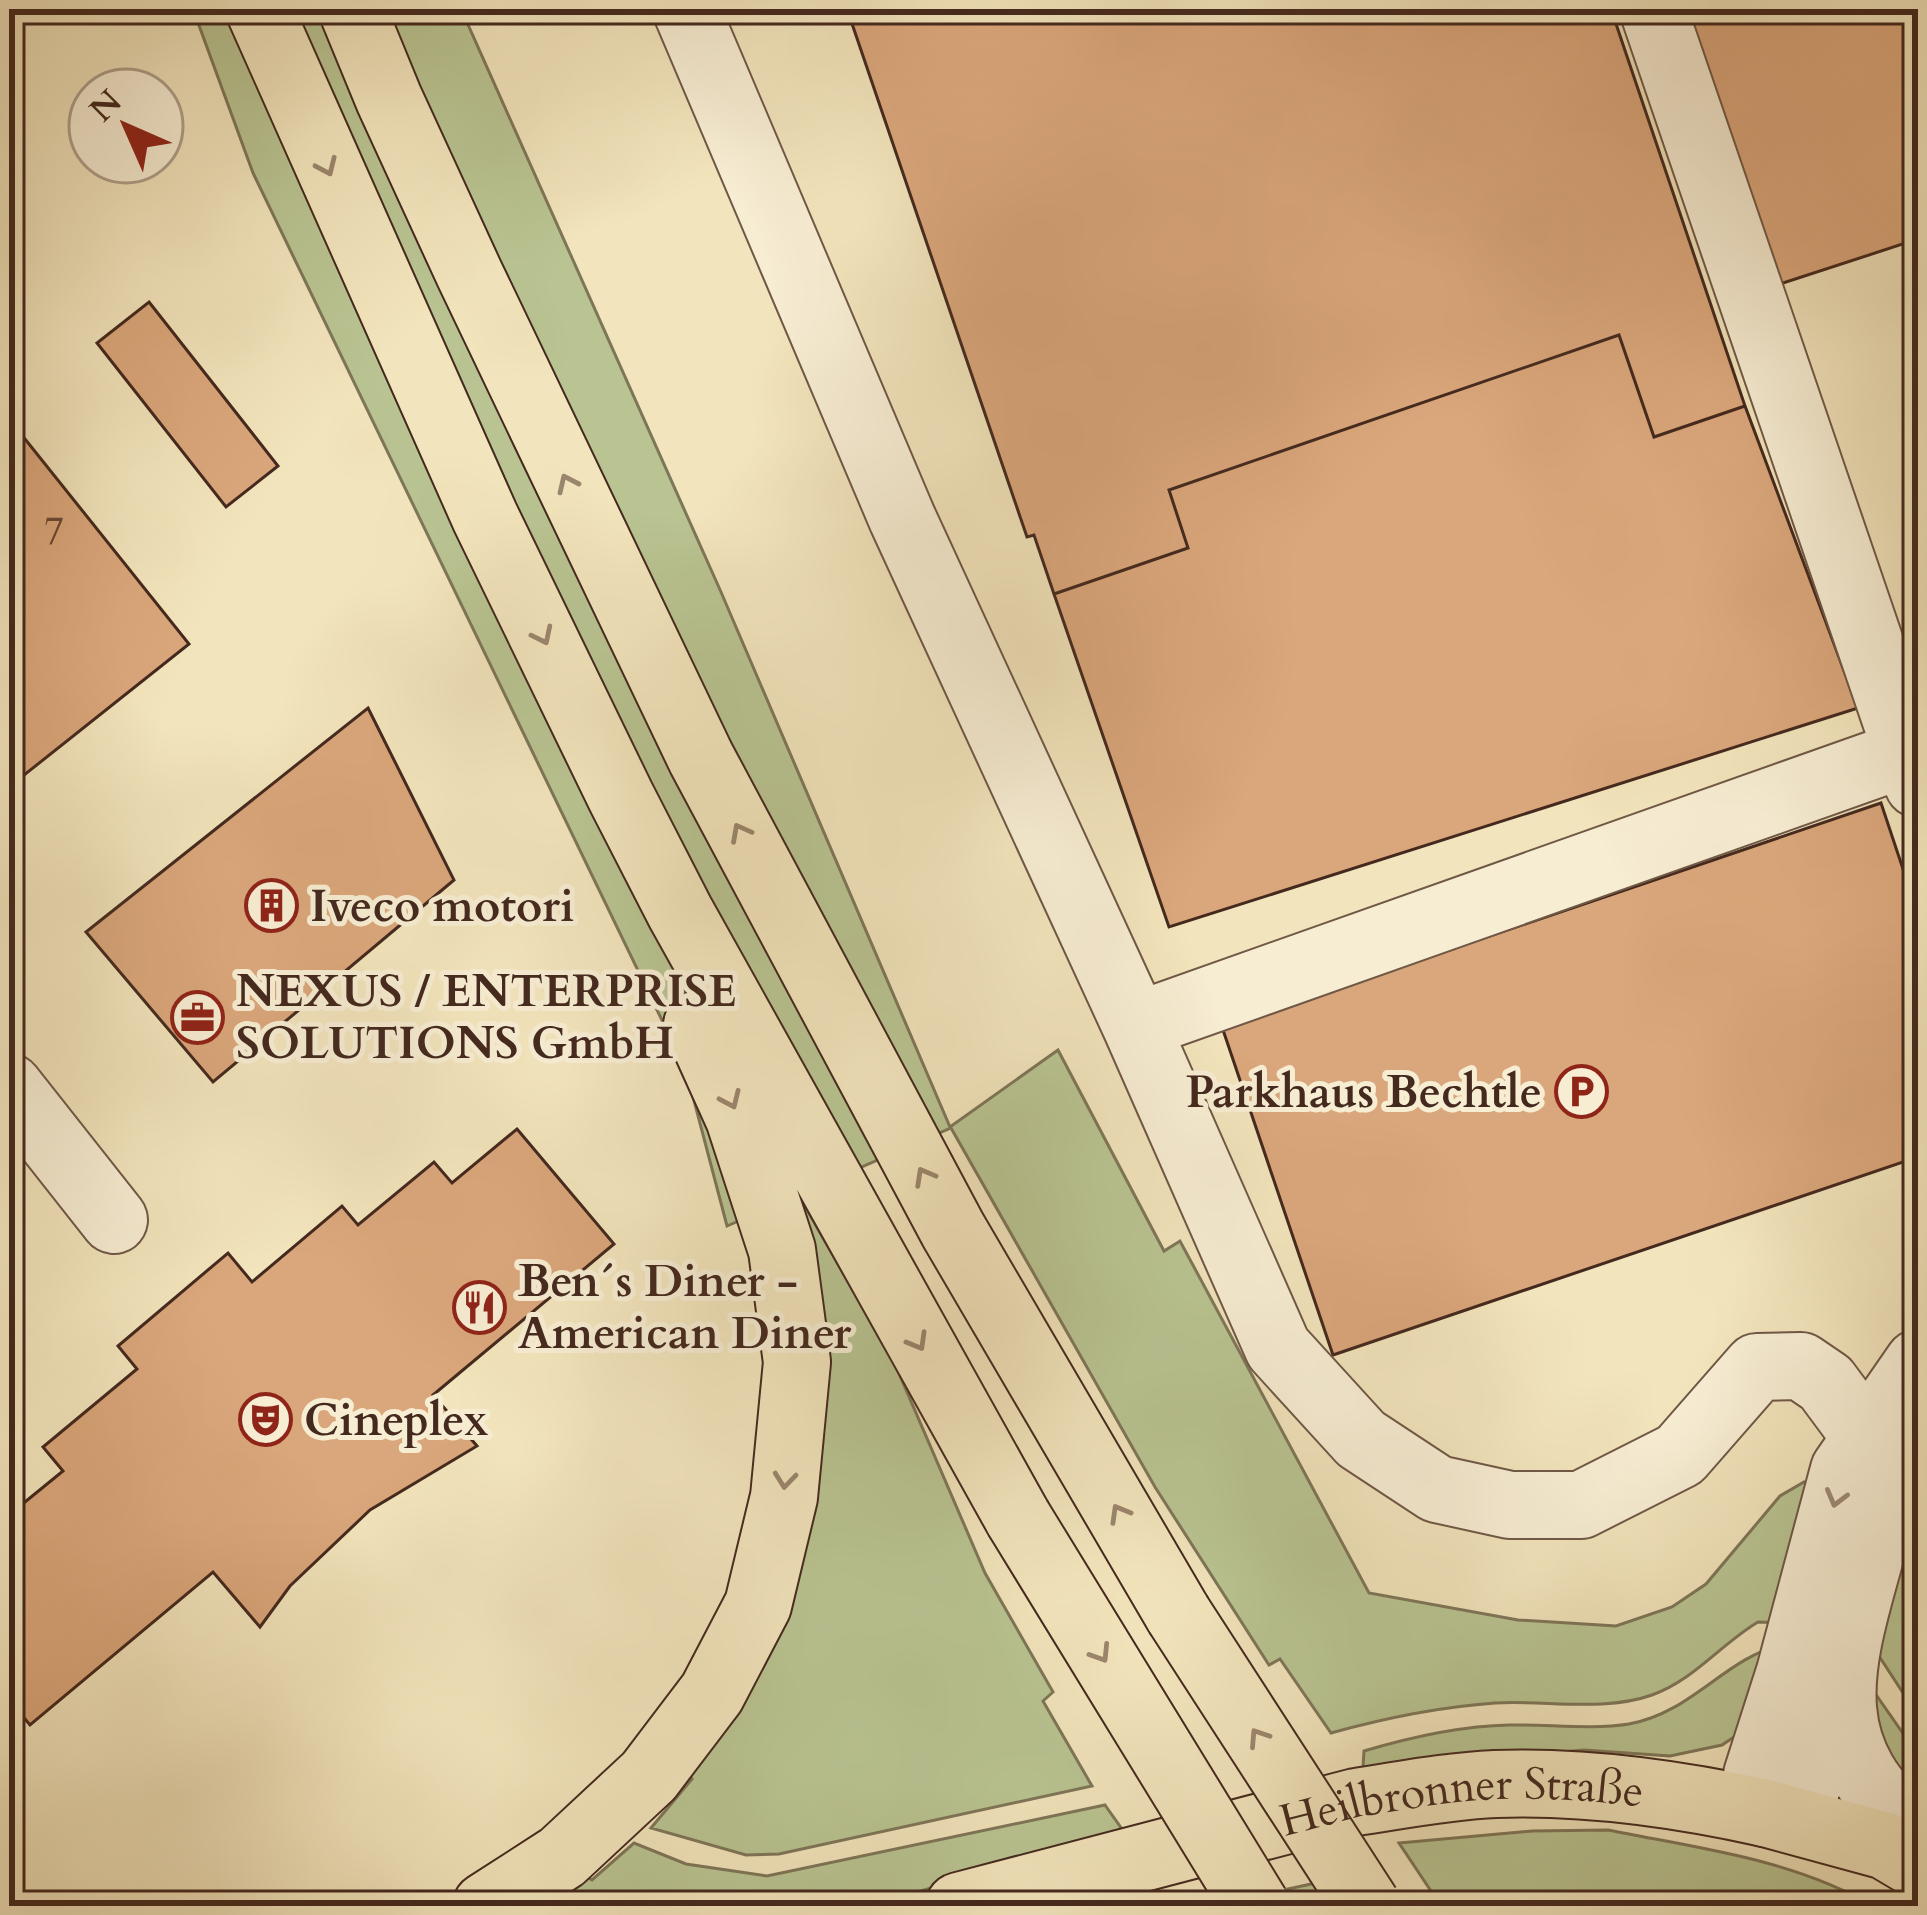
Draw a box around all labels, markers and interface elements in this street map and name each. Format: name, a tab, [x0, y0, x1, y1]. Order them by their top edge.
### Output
north arrow	[66, 66, 186, 186]
text: N	[80, 80, 132, 132]
one-way arrow	[313, 155, 337, 176]
one-way arrow	[558, 473, 581, 495]
house number: 7	[44, 505, 64, 558]
one-way arrow	[529, 624, 552, 645]
one-way arrow	[731, 823, 754, 845]
place label: Iveco motori	[310, 876, 574, 937]
building icon: Iveco motori	[243, 878, 299, 934]
place label: NEXUS / ENTERPRISE SOLUTIONS GmbH	[236, 961, 737, 1074]
office icon: NEXUS / ENTERPRISE SOLUTIONS GmbH	[169, 989, 225, 1045]
place label: Parkhaus Bechtle	[1186, 1062, 1542, 1123]
parking icon: Parkhaus Bechtle	[1553, 1064, 1609, 1120]
one-way arrow	[717, 1088, 741, 1110]
one-way arrow	[915, 1167, 938, 1188]
place label: Ben´s Diner - American Diner	[518, 1251, 852, 1364]
restaurant icon: Ben´s Diner - American Diner	[451, 1279, 507, 1335]
one-way arrow	[903, 1329, 926, 1351]
place label: Cineplex	[304, 1390, 488, 1451]
theatre icon: Cineplex	[237, 1392, 293, 1448]
one-way arrow	[773, 1471, 798, 1490]
one-way arrow	[1826, 1487, 1851, 1507]
one-way arrow	[1111, 1505, 1134, 1526]
one-way arrow	[1087, 1641, 1109, 1663]
one-way arrow	[1250, 1729, 1272, 1751]
street label: Heilbronner Straße	[1273, 1753, 1647, 1851]

